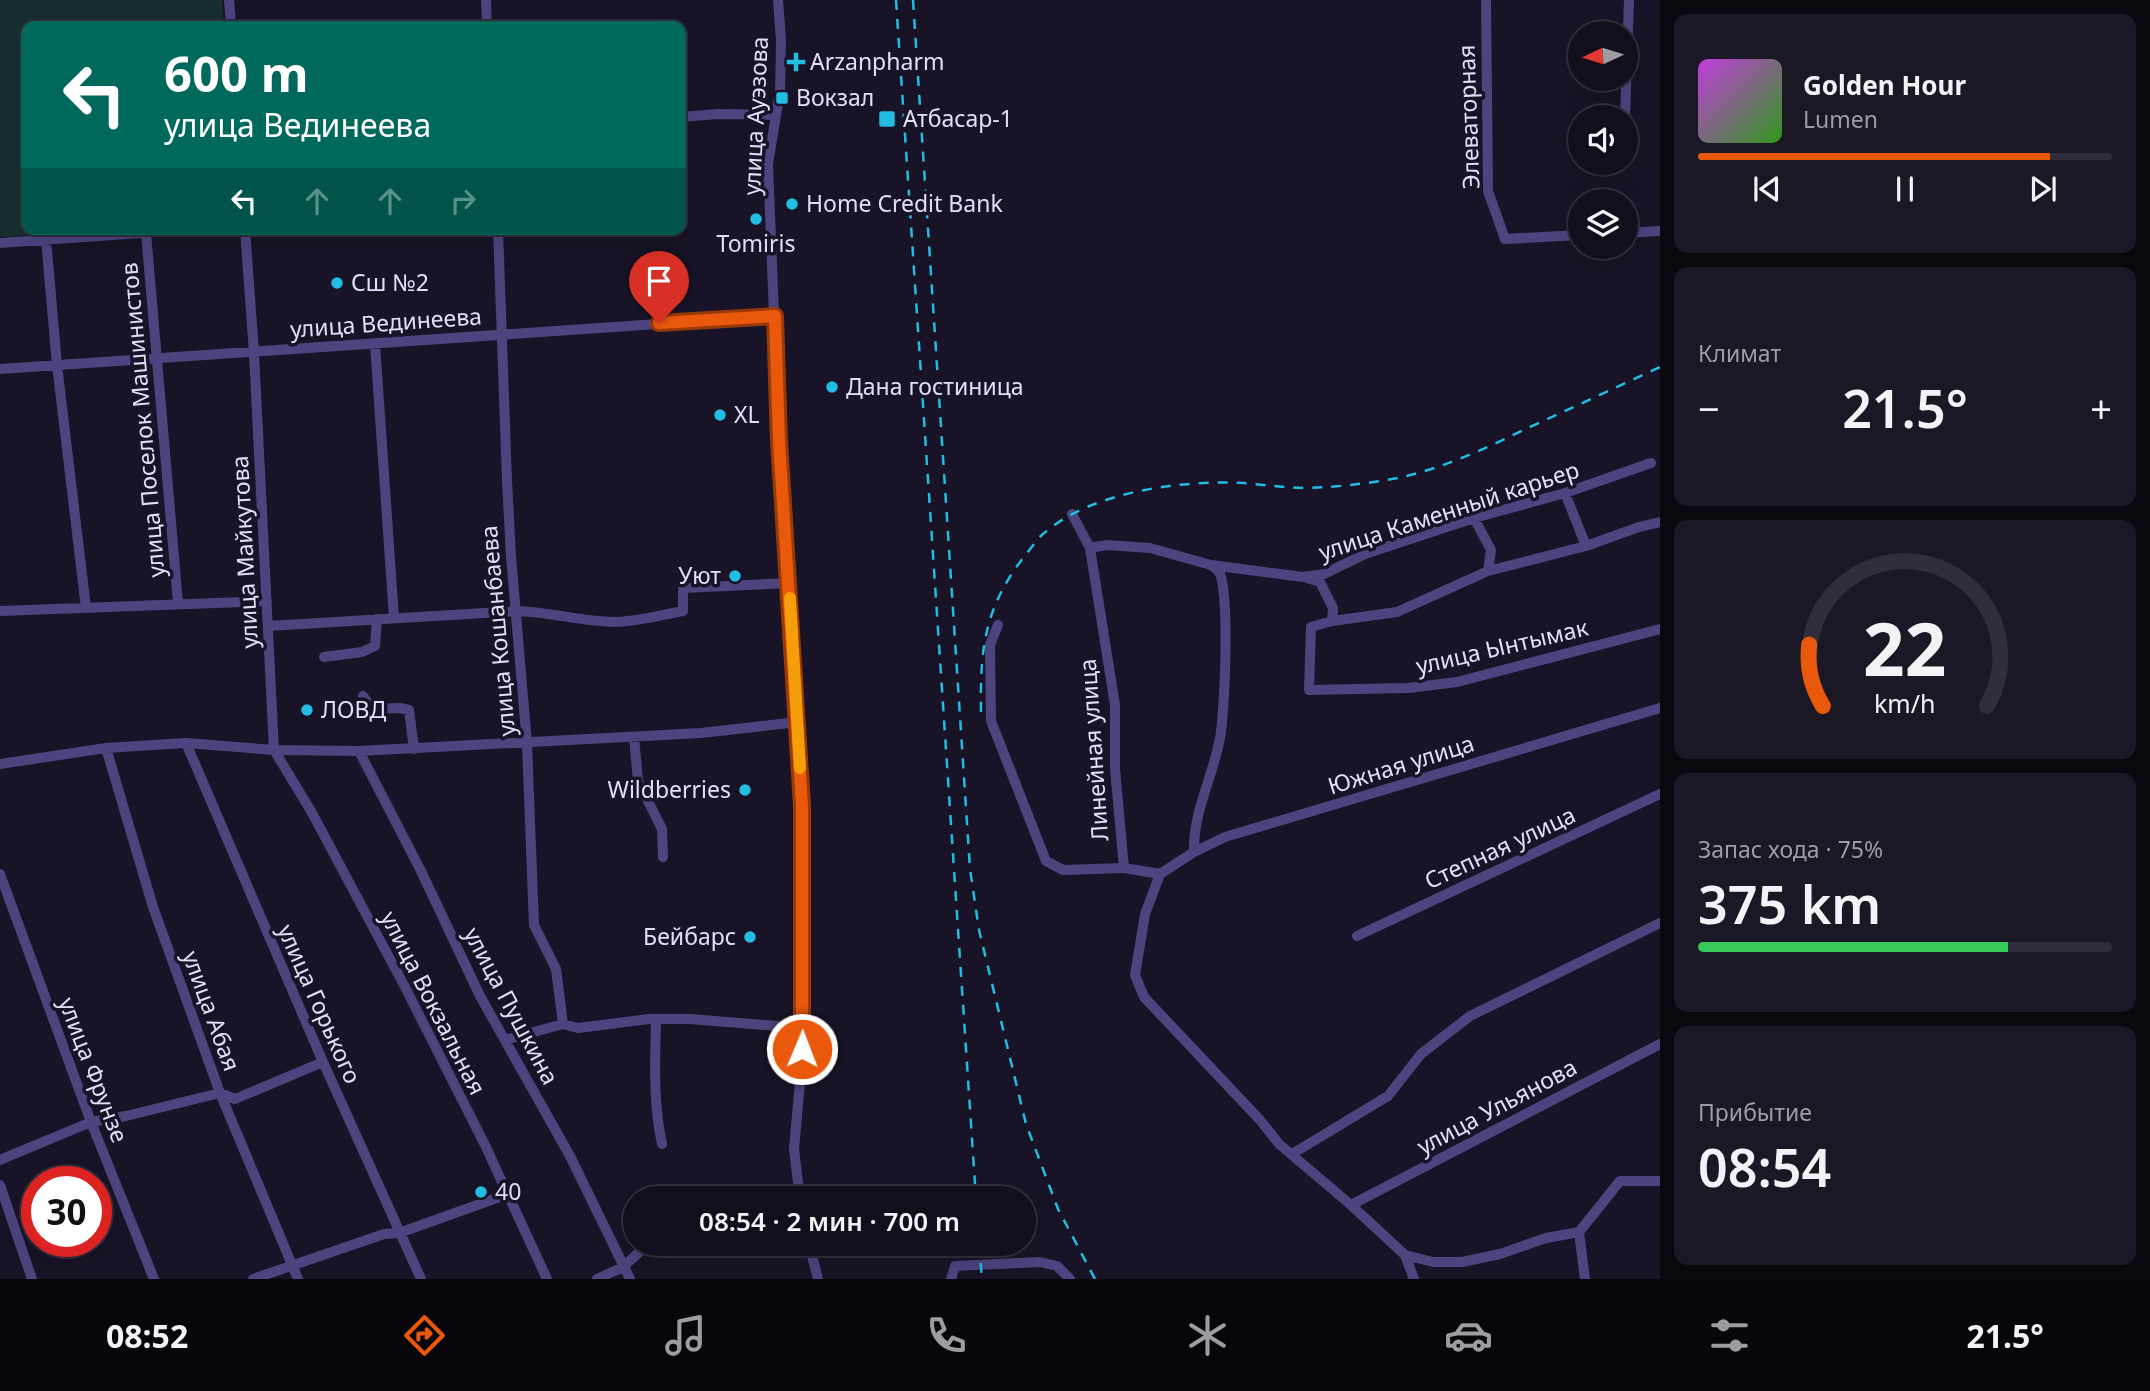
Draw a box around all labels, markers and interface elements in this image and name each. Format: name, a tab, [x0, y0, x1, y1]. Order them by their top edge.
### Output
north arrow	[1568, 21, 1638, 91]
map controls	[1568, 21, 1638, 259]
street label: улица Ауэзова	[735, 36, 775, 196]
text: 600 m	[164, 40, 309, 106]
street label: Элеваторная	[1449, 44, 1487, 190]
place label: Arzanpharm	[810, 45, 944, 77]
icon: left	[49, 49, 140, 140]
marker: Arzanpharm	[788, 54, 804, 70]
text: Golden Hour	[1803, 67, 1966, 103]
place label: Вокзал	[796, 81, 874, 113]
marker: Вокзал	[774, 90, 790, 106]
place label: Атбасар-1	[903, 102, 1013, 134]
text: улица Вединеева	[164, 103, 431, 146]
text: Lumen	[1803, 103, 1878, 135]
button: sound	[1568, 105, 1638, 175]
marker: Атбасар-1	[877, 109, 897, 129]
icon: previous	[1748, 170, 1786, 208]
icon: pause	[1886, 170, 1924, 208]
icon: next	[2024, 170, 2062, 208]
icon: left	[225, 182, 263, 220]
icon: ahead	[298, 182, 336, 220]
icon: ahead	[371, 182, 409, 220]
icon: right	[444, 182, 482, 220]
place label: Home Credit Bank	[806, 187, 1003, 219]
button: layers	[1568, 189, 1638, 259]
marker: Home Credit Bank	[784, 196, 800, 212]
marker: Tomiris	[748, 211, 764, 227]
place label: Tomiris	[717, 227, 795, 259]
pin	[629, 251, 689, 323]
street label: улица Поселок Машинистов	[112, 261, 172, 579]
icon: arrive	[640, 262, 678, 300]
place label: Сш №2	[351, 266, 429, 298]
marker: Сш №2	[329, 275, 345, 291]
street label: улица Вединеева	[289, 299, 483, 345]
text: Климат	[1698, 337, 1781, 369]
place label: Дана гостиница	[846, 370, 1024, 402]
text: 21.5°	[1842, 372, 1968, 443]
marker: Дана гостиница	[824, 379, 840, 395]
text: −	[1698, 382, 1720, 434]
text: +	[2090, 382, 2112, 434]
place label: XL	[734, 398, 760, 430]
marker: XL	[712, 407, 728, 423]
street label: улица Каменный карьер	[1314, 453, 1583, 567]
street label: улица Майкутова	[223, 455, 265, 649]
street label: улица Кошанбаева	[472, 525, 522, 738]
place label: Уют	[678, 559, 721, 591]
marker: Уют	[727, 568, 743, 584]
text: 22	[1863, 598, 1947, 697]
street label: улица Ынтымак	[1413, 611, 1592, 681]
street label: Линейная улица	[1071, 658, 1115, 842]
text: km/h	[1874, 685, 1936, 719]
place label: ЛОВД	[321, 693, 387, 725]
marker: ЛОВД	[299, 702, 315, 718]
street label: Южная улица	[1324, 727, 1478, 801]
place label: Wildberries	[608, 773, 731, 805]
marker: Wildberries	[737, 782, 753, 798]
street label: Степная улица	[1419, 798, 1580, 896]
text: Запас хода · 75%	[1698, 833, 1883, 865]
text: 375 km	[1698, 868, 1881, 939]
street label: улица Вокзальная	[374, 905, 494, 1100]
street label: улица Горького	[271, 919, 369, 1088]
place label: Бейбарс	[643, 920, 736, 952]
street label: улица Пушкина	[457, 921, 567, 1090]
marker: Бейбарс	[742, 929, 758, 945]
street label: улица Абая	[175, 946, 248, 1075]
street label: улица Фрунзе	[52, 992, 136, 1147]
position arrow	[765, 1012, 839, 1086]
street label: улица Ульянова	[1411, 1051, 1582, 1162]
text: Прибытие	[1698, 1096, 1812, 1128]
text: 08:54	[1698, 1131, 1831, 1202]
speed limit sign: 30	[21, 1166, 112, 1257]
place label: 40	[495, 1175, 521, 1207]
marker: 40	[473, 1184, 489, 1200]
text: 08:54 · 2 мин · 700 m	[699, 1203, 960, 1239]
icon: directions	[400, 1311, 449, 1360]
icon: music	[661, 1311, 710, 1360]
icon: phone	[922, 1311, 971, 1360]
icon: climate	[1183, 1311, 1232, 1360]
icon: car	[1444, 1311, 1493, 1360]
icon: filters	[1705, 1311, 1754, 1360]
text: 08:52	[106, 1314, 188, 1357]
text: 21.5°	[1966, 1314, 2044, 1357]

